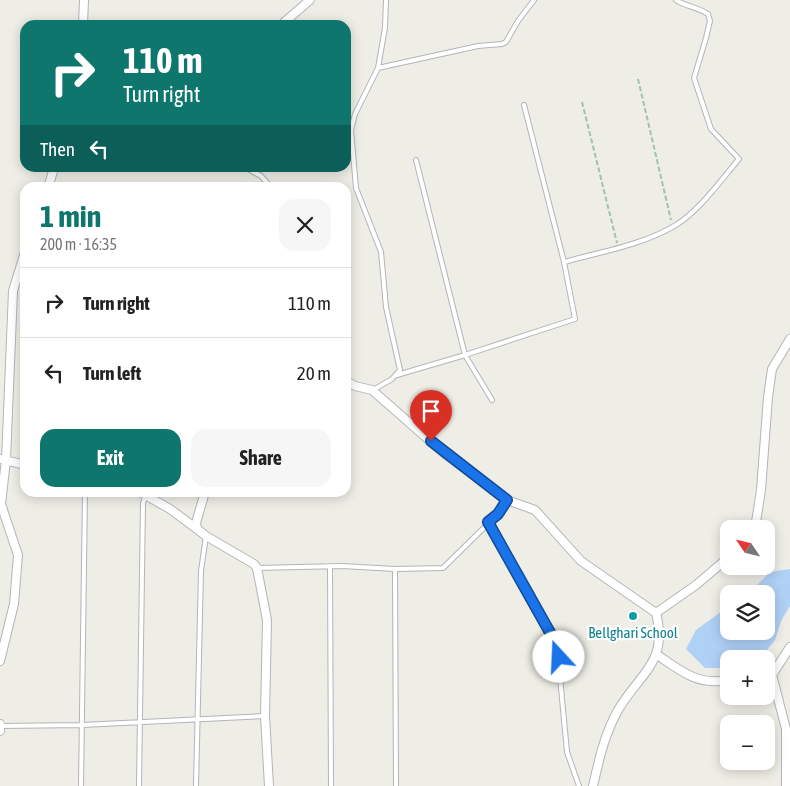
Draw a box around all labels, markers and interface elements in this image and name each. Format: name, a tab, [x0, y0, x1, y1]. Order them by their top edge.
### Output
icon: right	[40, 40, 105, 105]
text: 110 m	[123, 40, 202, 80]
text: Turn right	[123, 81, 200, 107]
icon: left	[85, 135, 113, 163]
text: Then	[40, 138, 75, 160]
text: 1 min	[40, 199, 101, 233]
button: close	[279, 199, 331, 251]
text: 200 m · 16:35	[40, 235, 117, 253]
icon: right	[40, 289, 68, 317]
text: Turn right	[83, 292, 150, 314]
text: 110 m	[288, 292, 331, 314]
icon: left	[40, 359, 68, 387]
text: Turn left	[83, 362, 141, 384]
text: 20 m	[297, 362, 331, 384]
pin	[410, 390, 452, 441]
icon: arrive	[417, 397, 445, 425]
button: Exit	[40, 429, 181, 487]
button: Share	[191, 429, 331, 487]
north arrow	[720, 520, 775, 575]
map controls	[720, 520, 775, 770]
button: layers	[720, 585, 775, 640]
marker: Bellghari School	[627, 610, 639, 622]
place label: Bellghari School	[588, 624, 678, 641]
position arrow	[532, 630, 584, 682]
button: +	[720, 650, 775, 705]
button: −	[720, 715, 775, 770]

